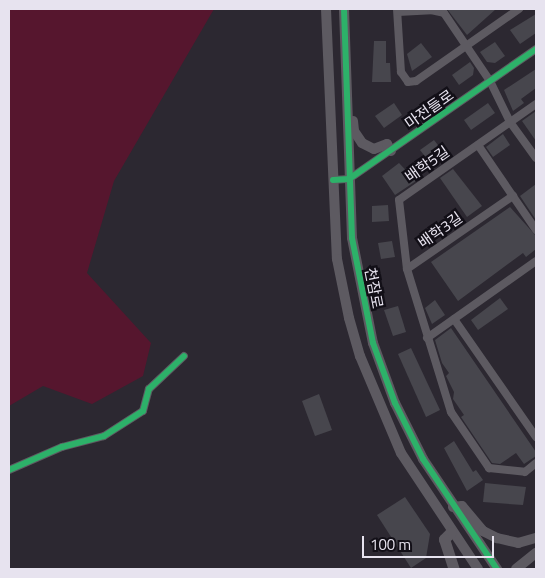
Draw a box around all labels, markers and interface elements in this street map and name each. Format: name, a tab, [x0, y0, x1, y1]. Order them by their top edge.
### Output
street label: 마전들로	[401, 86, 457, 132]
street label: 배학5길	[401, 142, 453, 186]
street label: 배학3길	[414, 208, 466, 252]
street label: 천잠로	[361, 266, 387, 310]
scale bar	[365, 526, 498, 558]
text: 100 m	[370, 533, 411, 556]

